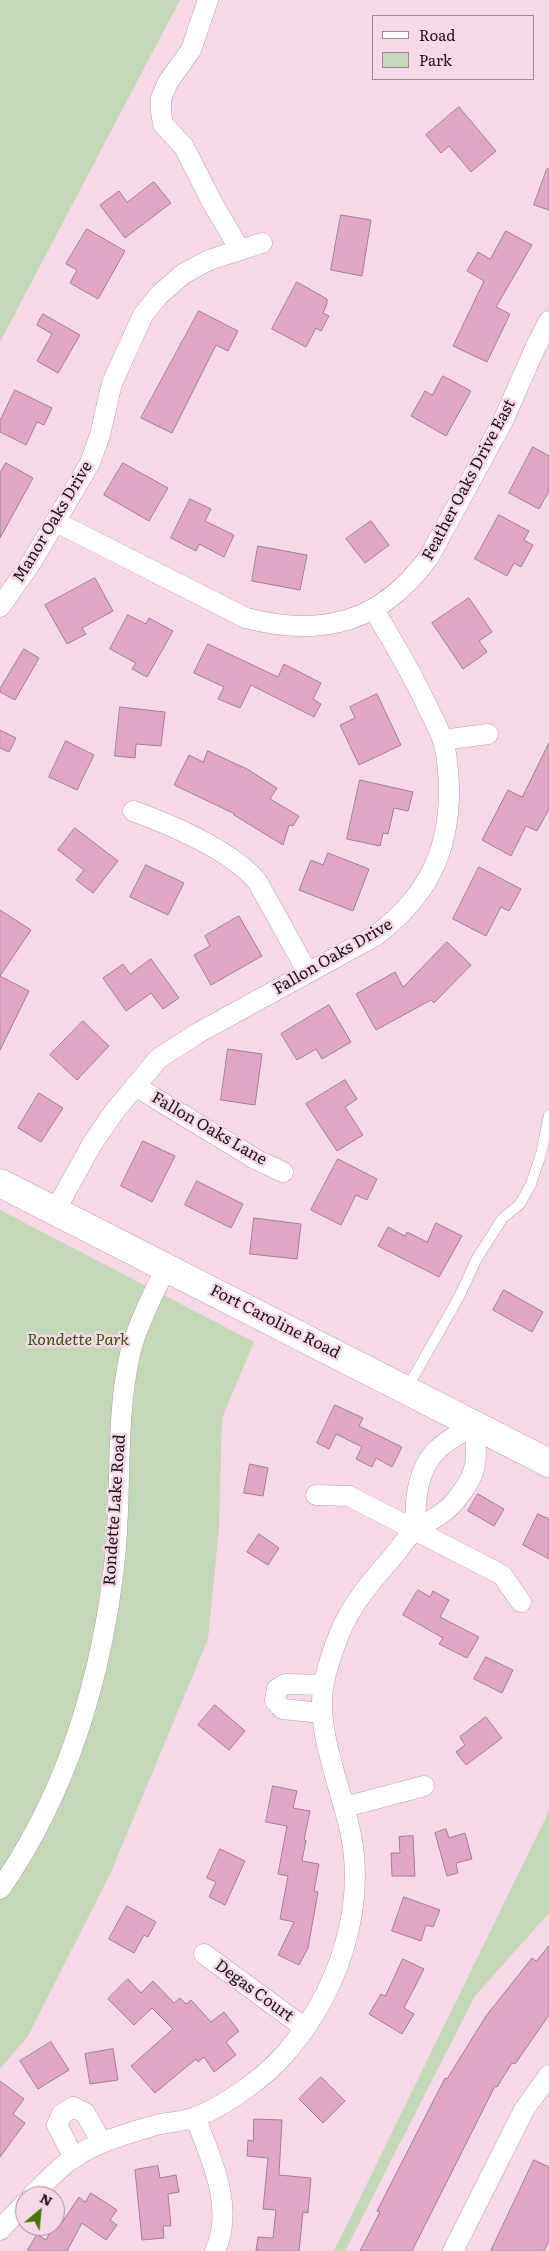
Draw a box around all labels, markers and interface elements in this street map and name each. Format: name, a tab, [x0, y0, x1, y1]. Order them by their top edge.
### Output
legend	[372, 15, 534, 80]
text: Road	[419, 23, 455, 46]
text: Park	[419, 48, 452, 71]
street label: Feather Oaks Drive East	[418, 396, 520, 564]
street label: Manor Oaks Drive	[9, 458, 97, 586]
street label: Fallon Oaks Drive	[270, 915, 396, 999]
street label: Fallon Oaks Lane	[148, 1088, 270, 1170]
street label: Fort Caroline Road	[207, 1281, 343, 1363]
park label: Rondette Park	[27, 1330, 129, 1350]
street label: Rondette Lake Road	[100, 1434, 130, 1586]
street label: Degas Court	[211, 1956, 297, 2026]
north arrow	[15, 2186, 65, 2236]
text: N	[37, 2187, 56, 2210]

